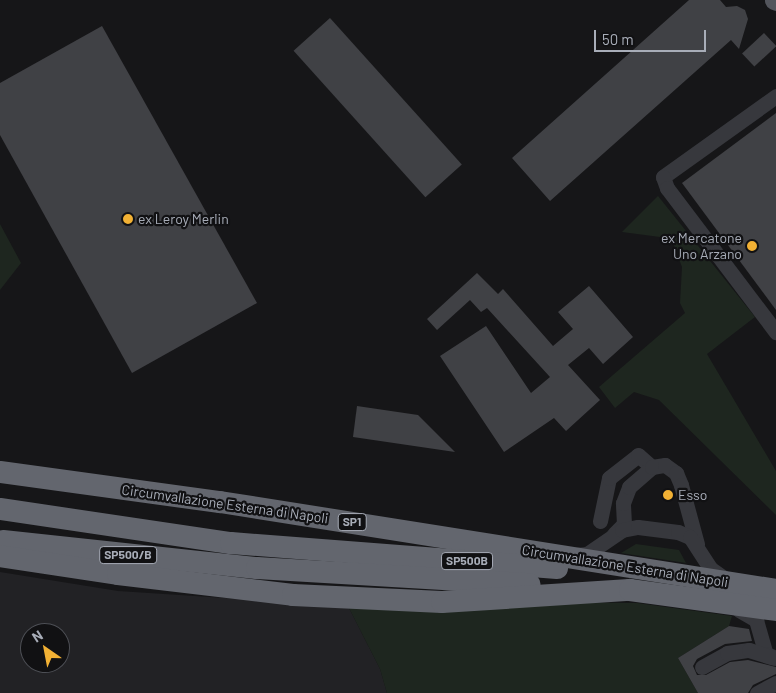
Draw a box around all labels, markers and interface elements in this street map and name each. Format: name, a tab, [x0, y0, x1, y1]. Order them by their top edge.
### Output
scale bar	[596, 20, 708, 52]
text: 50 m	[602, 30, 634, 48]
place label: ex Leroy Merlin	[138, 211, 229, 227]
marker: ex Leroy Merlin	[122, 213, 134, 225]
place label: ex Mercatone Uno Arzano	[661, 230, 742, 262]
marker: ex Mercatone Uno Arzano	[746, 240, 758, 252]
street label: Circumvallazione Esterna di Napoli	[121, 481, 329, 527]
place label: Esso	[678, 487, 707, 503]
marker: Esso	[662, 489, 674, 501]
road number: SP1	[337, 512, 367, 532]
street label: Circumvallazione Esterna di Napoli	[521, 541, 729, 591]
road number: SP500/B	[98, 546, 158, 564]
road number: SP500B	[441, 552, 493, 570]
north arrow	[20, 623, 70, 673]
text: N	[29, 626, 46, 646]

